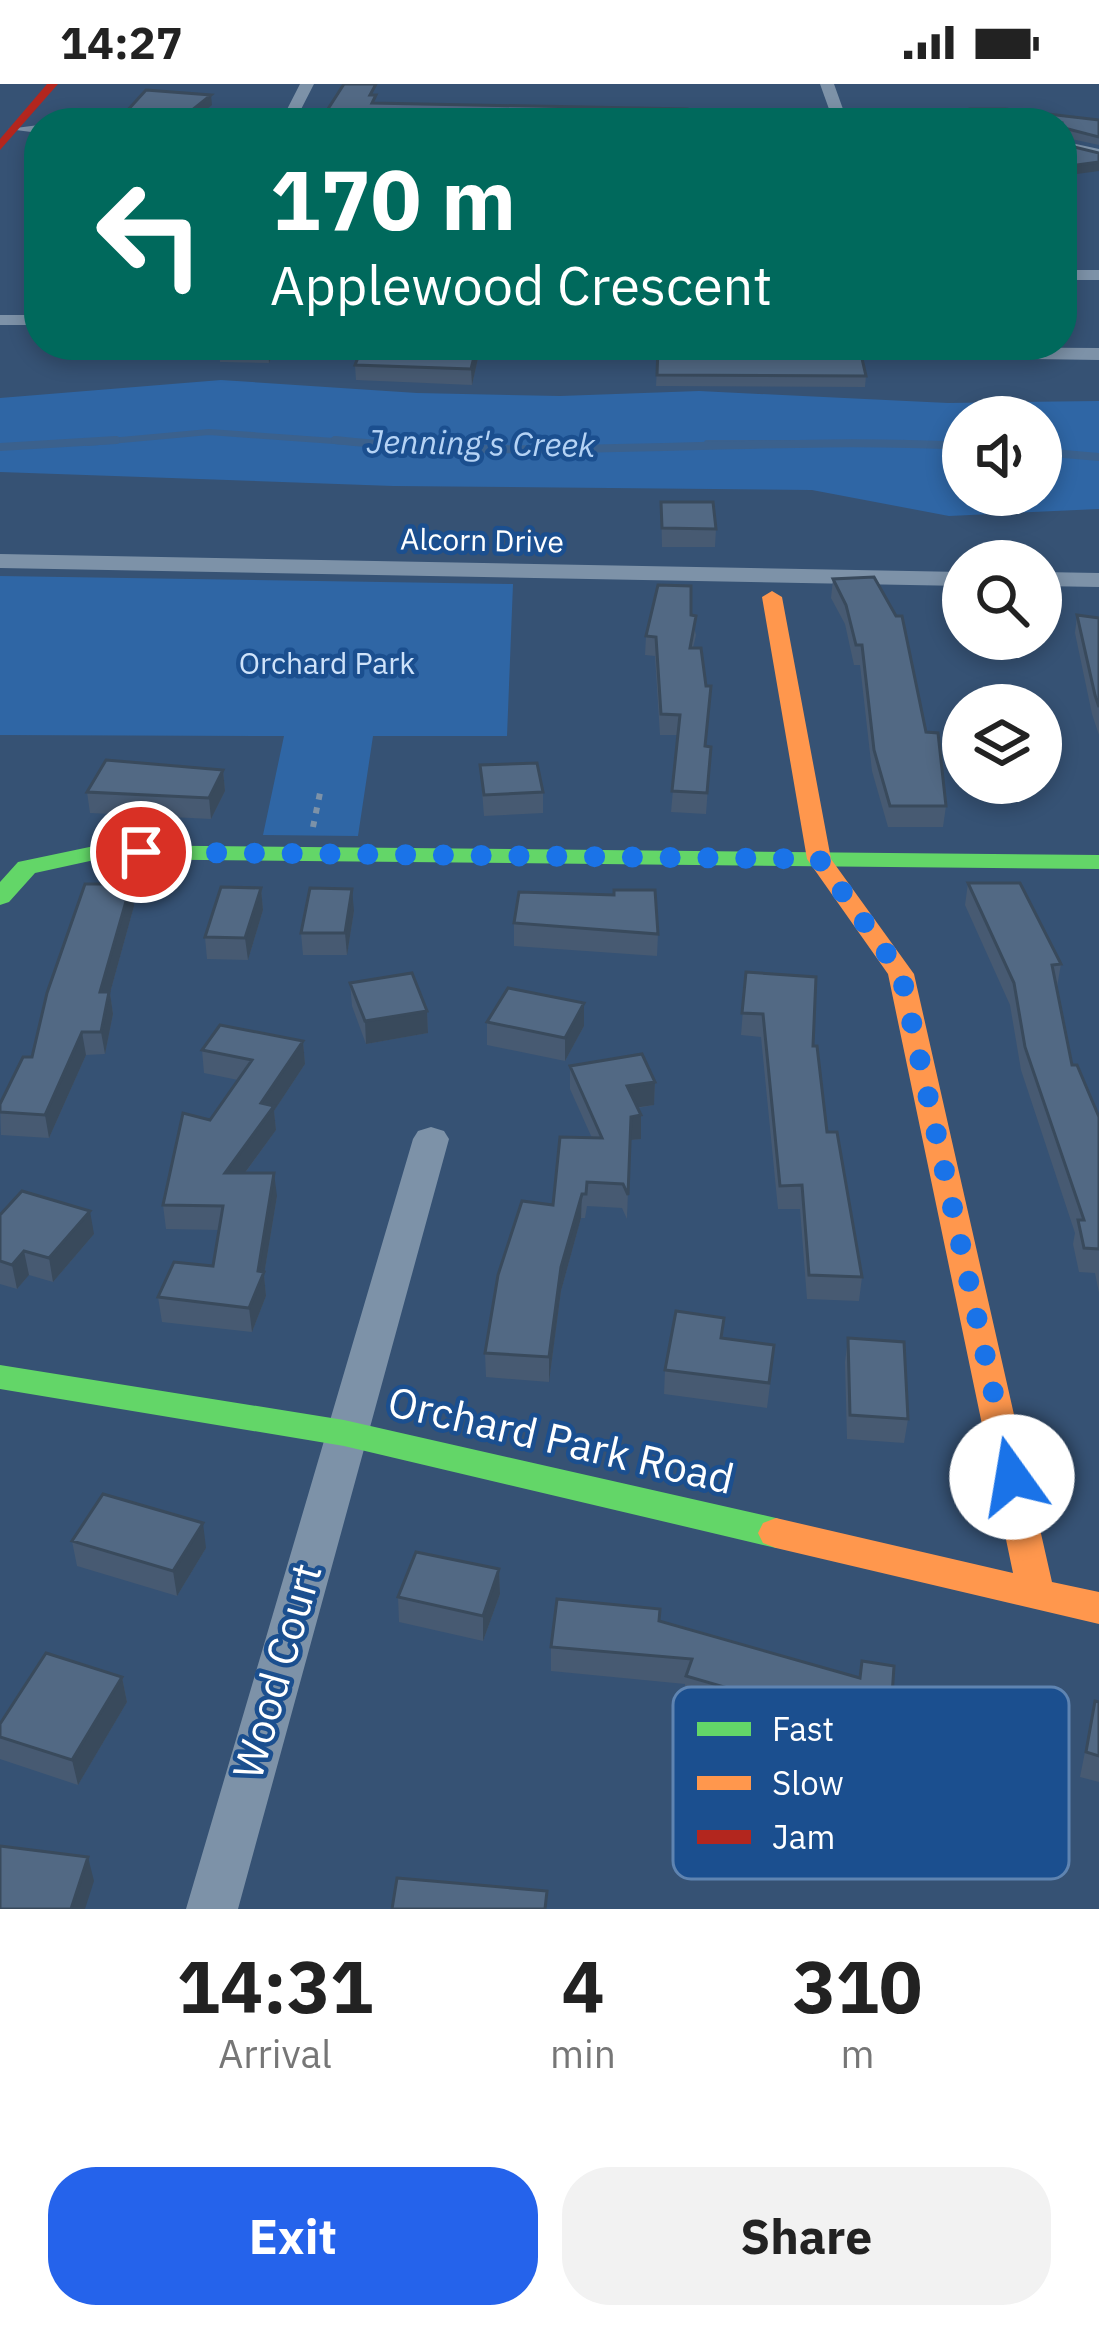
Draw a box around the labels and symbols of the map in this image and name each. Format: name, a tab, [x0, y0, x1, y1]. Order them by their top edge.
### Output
water label: Jenning's Creek	[366, 419, 596, 466]
street label: Alcorn Drive	[400, 519, 564, 560]
park label: Orchard Park	[239, 643, 415, 682]
pin	[90, 801, 192, 903]
street label: Orchard Park Road	[383, 1373, 739, 1506]
position arrow	[949, 1414, 1075, 1540]
street label: Wood Court	[220, 1557, 334, 1785]
legend	[673, 1687, 1069, 1879]
text: Fast	[772, 1707, 834, 1750]
text: Slow	[772, 1761, 844, 1804]
text: Jam	[772, 1815, 835, 1858]

